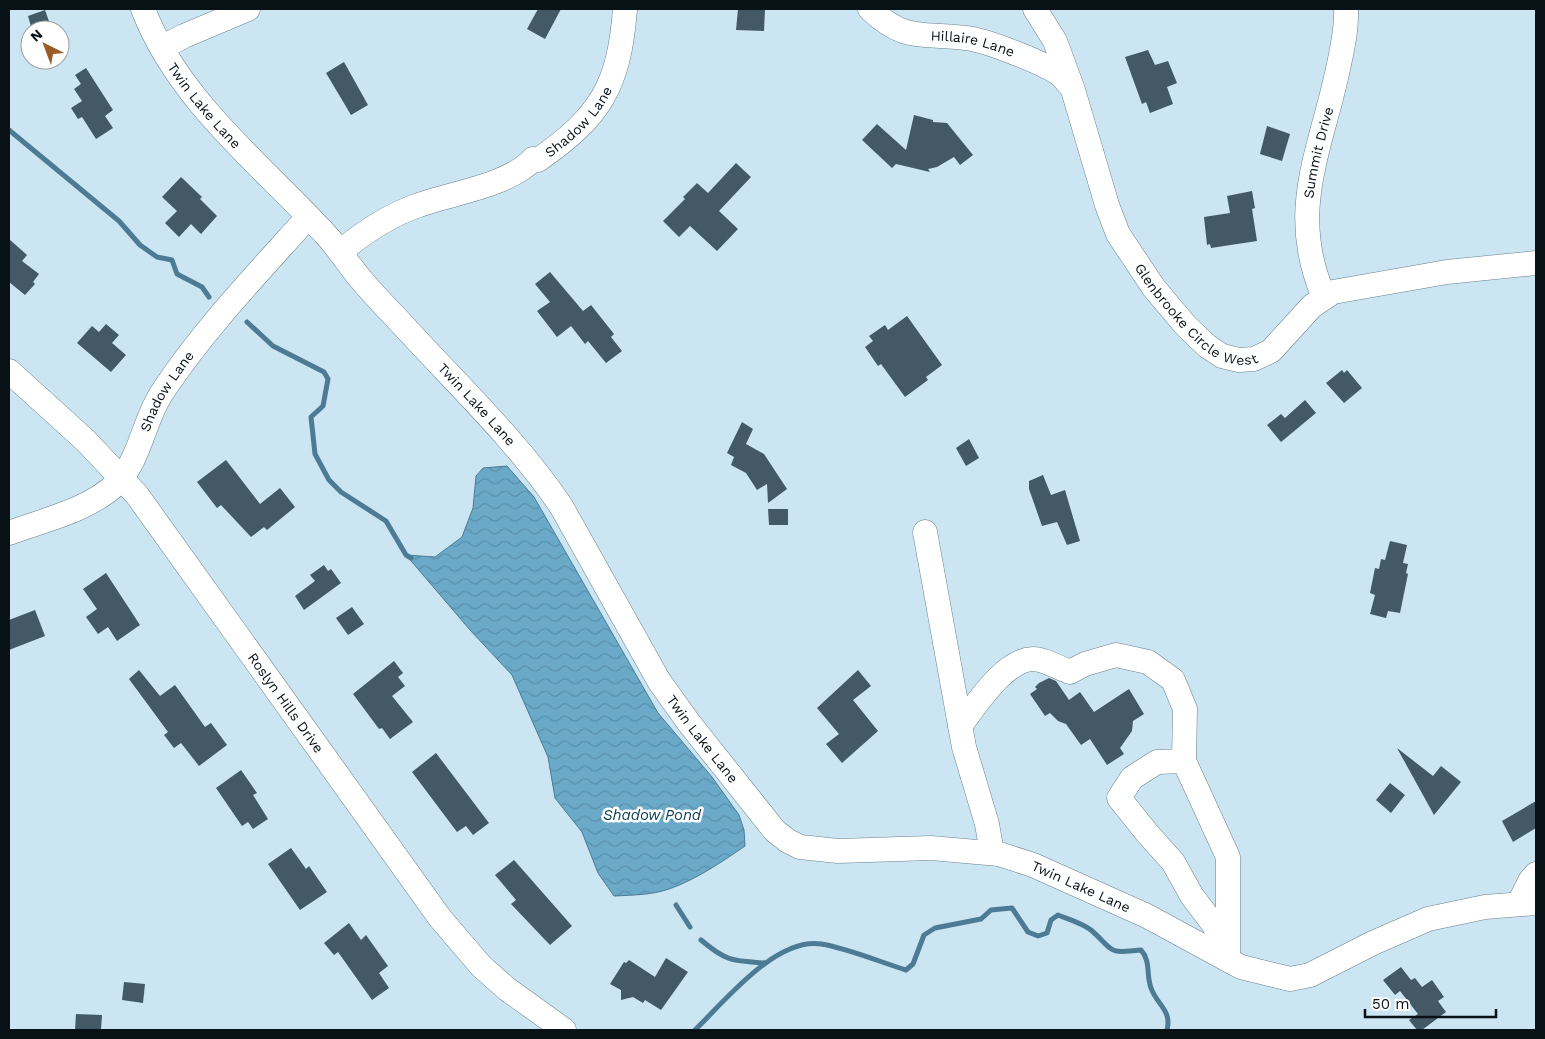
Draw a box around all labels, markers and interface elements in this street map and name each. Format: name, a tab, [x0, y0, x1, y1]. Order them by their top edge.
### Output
north arrow	[20, 20, 70, 70]
text: N	[27, 26, 46, 45]
street label: Hillaire Lane	[930, 27, 1017, 60]
street label: Twin Lake Lane	[165, 60, 244, 152]
street label: Shadow Lane	[542, 84, 615, 160]
street label: Summit Drive	[1300, 105, 1336, 199]
street label: Glenbrooke Circle West	[1132, 260, 1261, 368]
street label: Shadow Lane	[137, 348, 197, 434]
street label: Twin Lake Lane	[435, 360, 519, 449]
street label: Roslyn Hills Drive	[245, 650, 327, 756]
street label: Twin Lake Lane	[664, 692, 741, 786]
water label: Shadow Pond	[603, 806, 702, 824]
street label: Twin Lake Lane	[1029, 857, 1133, 916]
scale bar	[1365, 986, 1496, 1018]
text: 50 m	[1372, 995, 1409, 1013]

